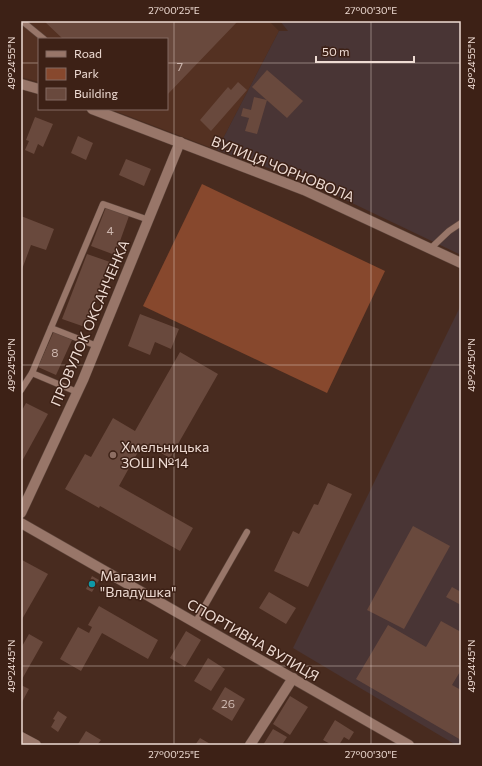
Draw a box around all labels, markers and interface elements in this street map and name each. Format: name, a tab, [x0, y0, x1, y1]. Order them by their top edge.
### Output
text: 27°00'25"E	[148, 4, 200, 16]
text: 27°00'30"E	[345, 4, 397, 16]
text: 49°24'55"N	[5, 37, 17, 89]
text: 49°24'55"N	[465, 37, 477, 89]
legend	[38, 38, 168, 110]
scale bar	[316, 38, 414, 64]
text: 50 m	[322, 44, 350, 58]
text: Road	[74, 46, 102, 60]
house number: 7	[177, 59, 183, 73]
text: Park	[74, 66, 100, 80]
text: Building	[74, 86, 118, 100]
street label: ВУЛИЦЯ ЧОРНОВОЛА	[209, 132, 358, 205]
house number: 4	[106, 223, 114, 237]
street label: ПРОВУЛОК ОКСАНЧЕНКА	[47, 237, 132, 409]
text: 49°24'50"N	[5, 338, 17, 392]
text: 49°24'50"N	[465, 338, 477, 392]
house number: 8	[51, 345, 59, 359]
place label: Хмельницька ЗОШ №14	[121, 438, 209, 471]
marker: Хмельницька ЗОШ №14	[108, 450, 118, 460]
place label: Магазин "Владушка"	[100, 567, 177, 600]
marker: Магазин "Владушка"	[87, 579, 97, 589]
street label: СПОРТИВНА ВУЛИЦЯ	[184, 595, 322, 684]
text: 49°24'45"N	[5, 639, 17, 693]
text: 49°24'45"N	[465, 639, 477, 693]
house number: 26	[221, 696, 235, 710]
text: 27°00'25"E	[148, 748, 200, 760]
text: 27°00'30"E	[345, 748, 397, 760]

